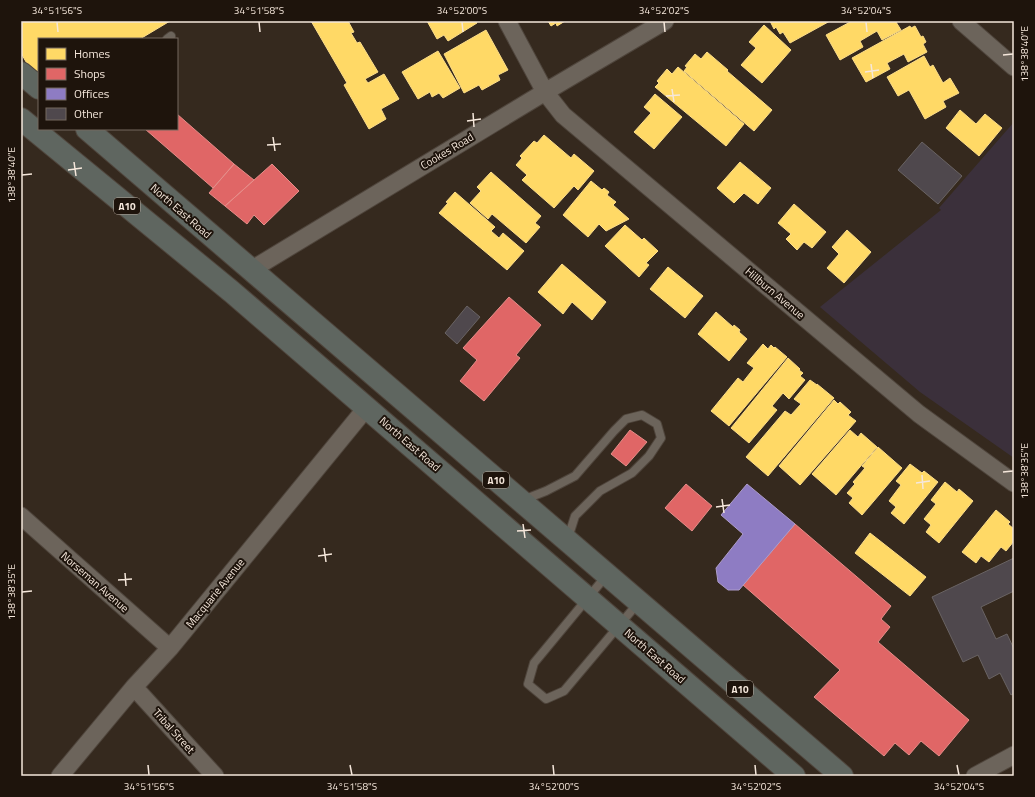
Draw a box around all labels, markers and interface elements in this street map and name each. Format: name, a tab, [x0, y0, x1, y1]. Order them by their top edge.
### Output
text: 34°51'56"S	[32, 3, 82, 18]
text: 34°51'58"S	[234, 3, 284, 18]
text: 34°52'00"S	[437, 3, 487, 18]
text: 34°52'02"S	[639, 3, 689, 18]
text: 34°52'04"S	[841, 3, 891, 18]
text: 138°38'40"E	[1017, 25, 1032, 82]
legend	[38, 38, 178, 130]
text: Homes	[74, 44, 110, 63]
text: Shops	[74, 64, 106, 83]
text: Offices	[74, 84, 110, 103]
text: Other	[74, 104, 103, 123]
street label: Cookes Road	[417, 129, 477, 173]
text: 138°38'40"E	[4, 146, 19, 203]
street label: North East Road	[147, 180, 215, 242]
road number: A10	[114, 198, 140, 214]
street label: Hillburn Avenue	[742, 263, 808, 323]
street label: North East Road	[376, 413, 444, 475]
text: 138°38'35"E	[1017, 442, 1032, 499]
road number: A10	[483, 472, 509, 488]
street label: Norseman Avenue	[58, 548, 133, 616]
street label: Macquarie Avenue	[182, 555, 248, 631]
text: 138°38'35"E	[4, 563, 19, 620]
street label: North East Road	[621, 625, 689, 687]
road number: A10	[727, 681, 753, 697]
street label: Tribal Street	[149, 705, 199, 757]
text: 34°51'56"S	[124, 779, 174, 794]
text: 34°51'58"S	[327, 779, 377, 794]
text: 34°52'00"S	[529, 779, 579, 794]
text: 34°52'02"S	[731, 779, 781, 794]
text: 34°52'04"S	[934, 779, 984, 794]

